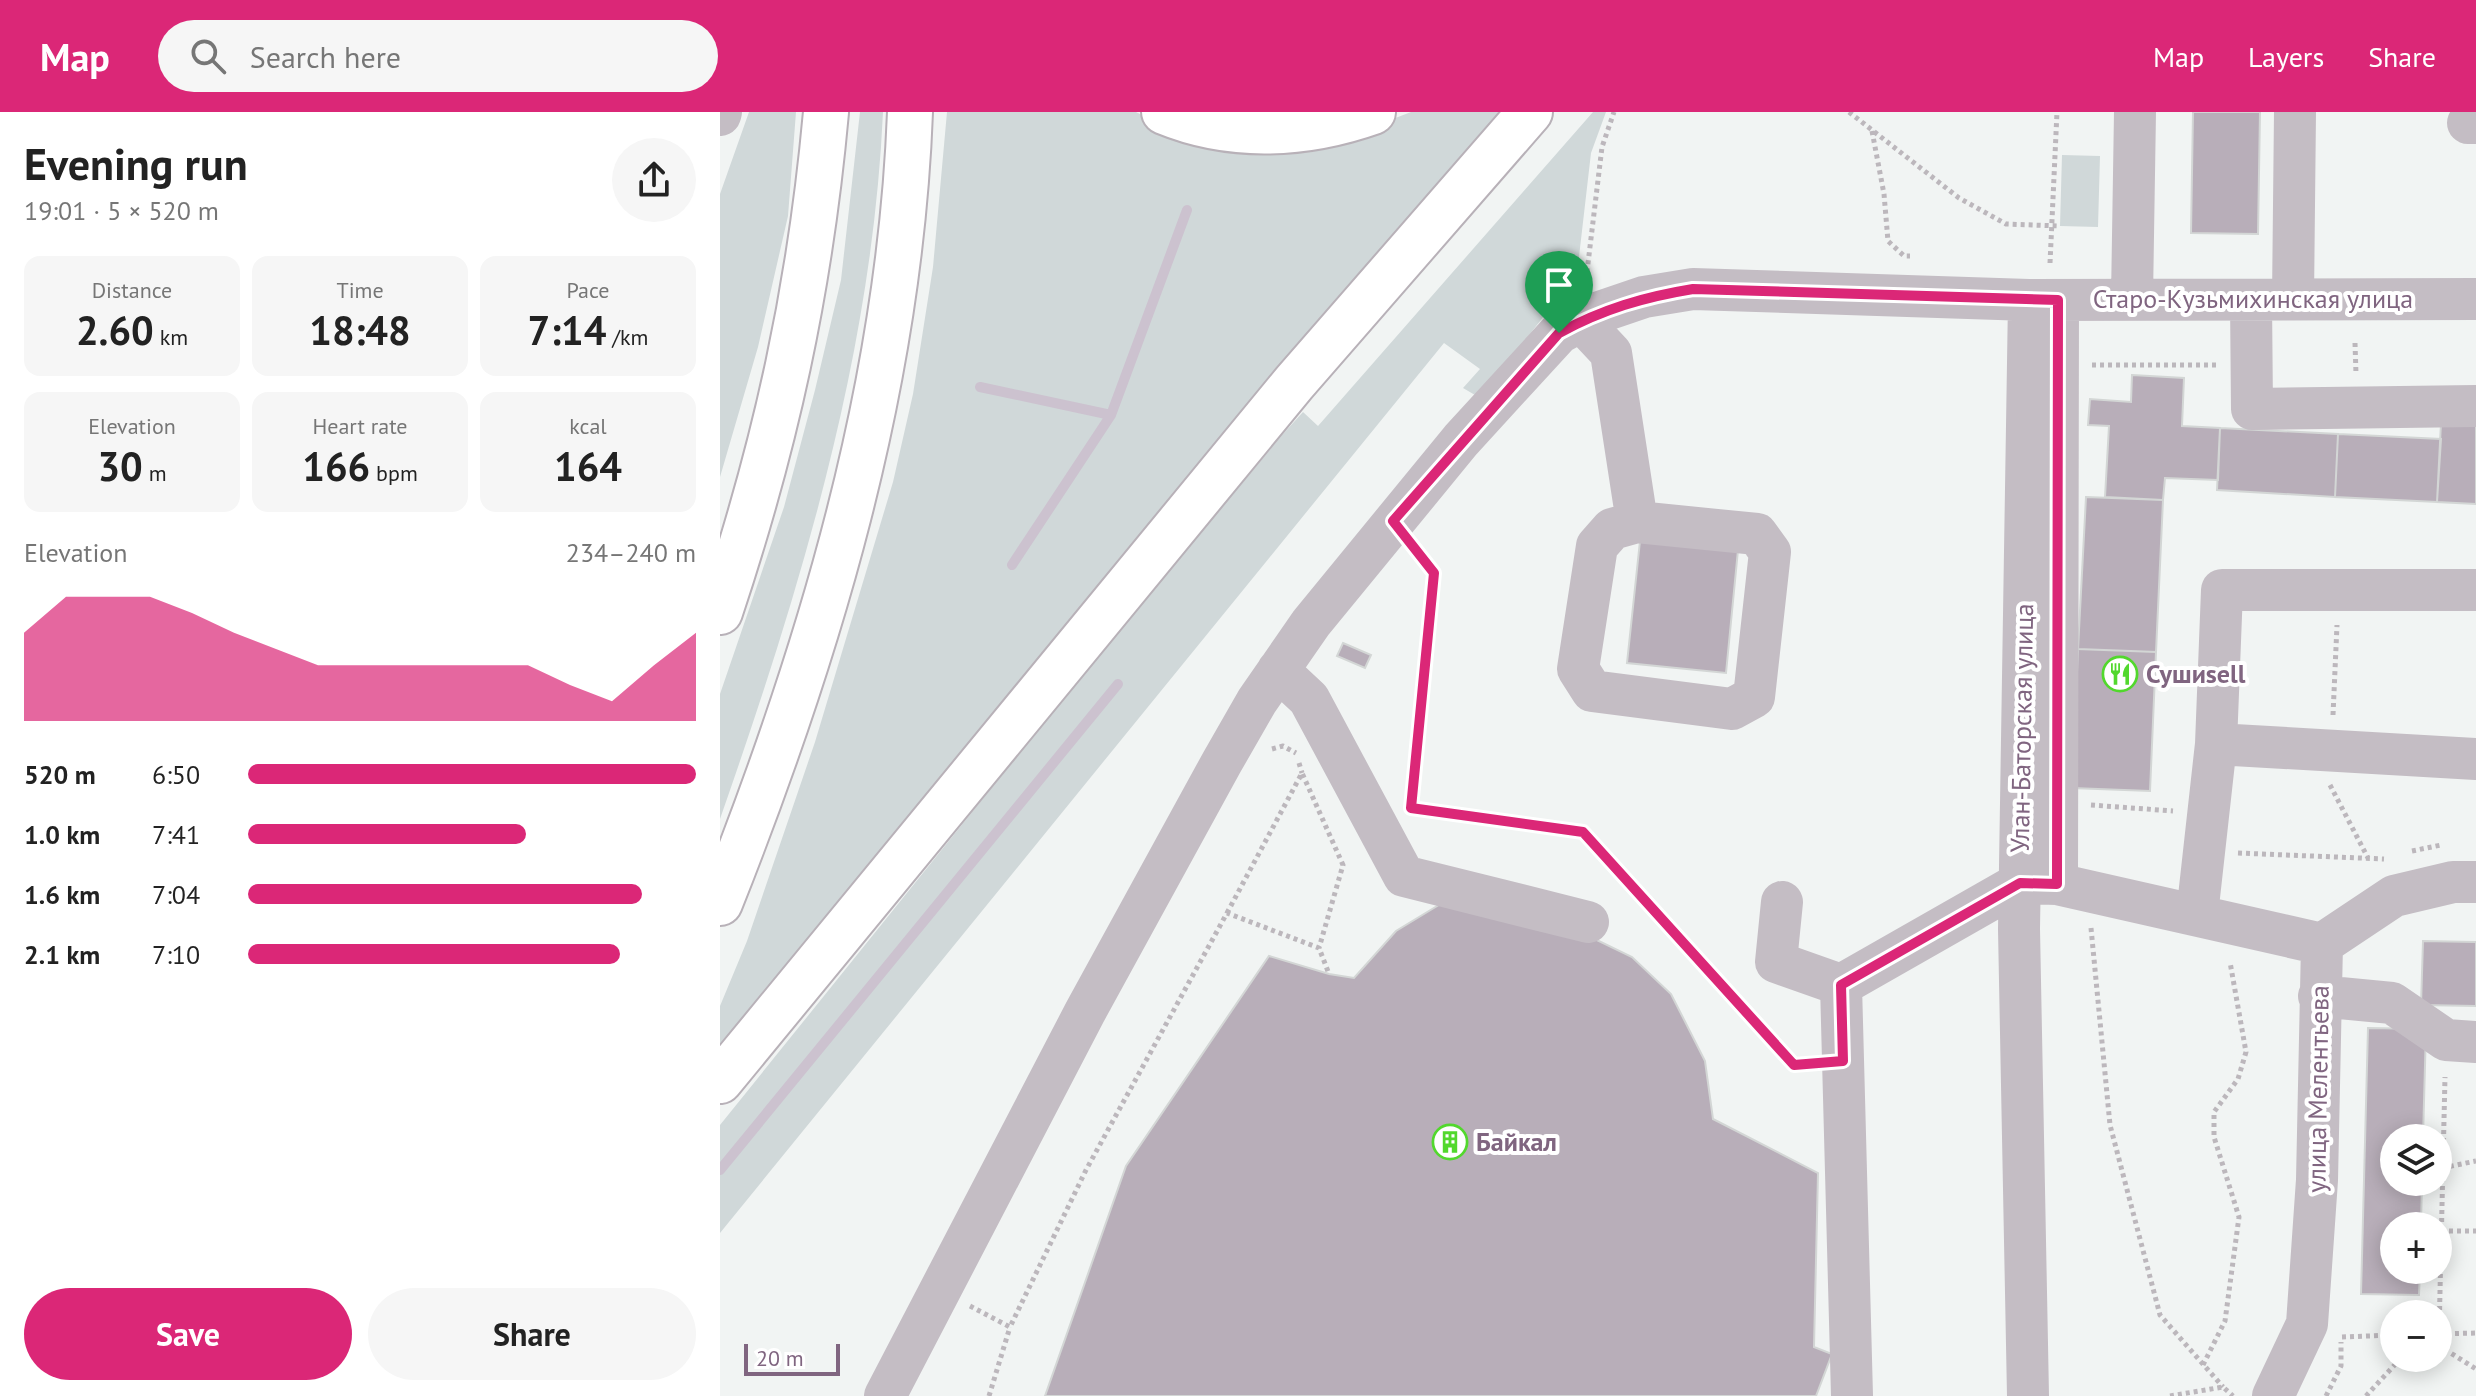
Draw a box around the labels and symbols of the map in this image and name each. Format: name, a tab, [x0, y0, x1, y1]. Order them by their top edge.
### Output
pin	[1525, 251, 1593, 333]
street label: Старо-Кузьмихинская улица	[2093, 282, 2413, 315]
street label: Улан-Баторская улица	[2003, 603, 2040, 853]
restaurant icon: Сушиsell	[2101, 655, 2139, 693]
place label: Сушиsell	[2146, 657, 2246, 690]
street label: улица Мелентьева	[2299, 985, 2336, 1193]
building icon: Байкал	[1431, 1123, 1469, 1161]
place label: Байкал	[1476, 1125, 1557, 1158]
scale bar	[744, 1340, 840, 1376]

